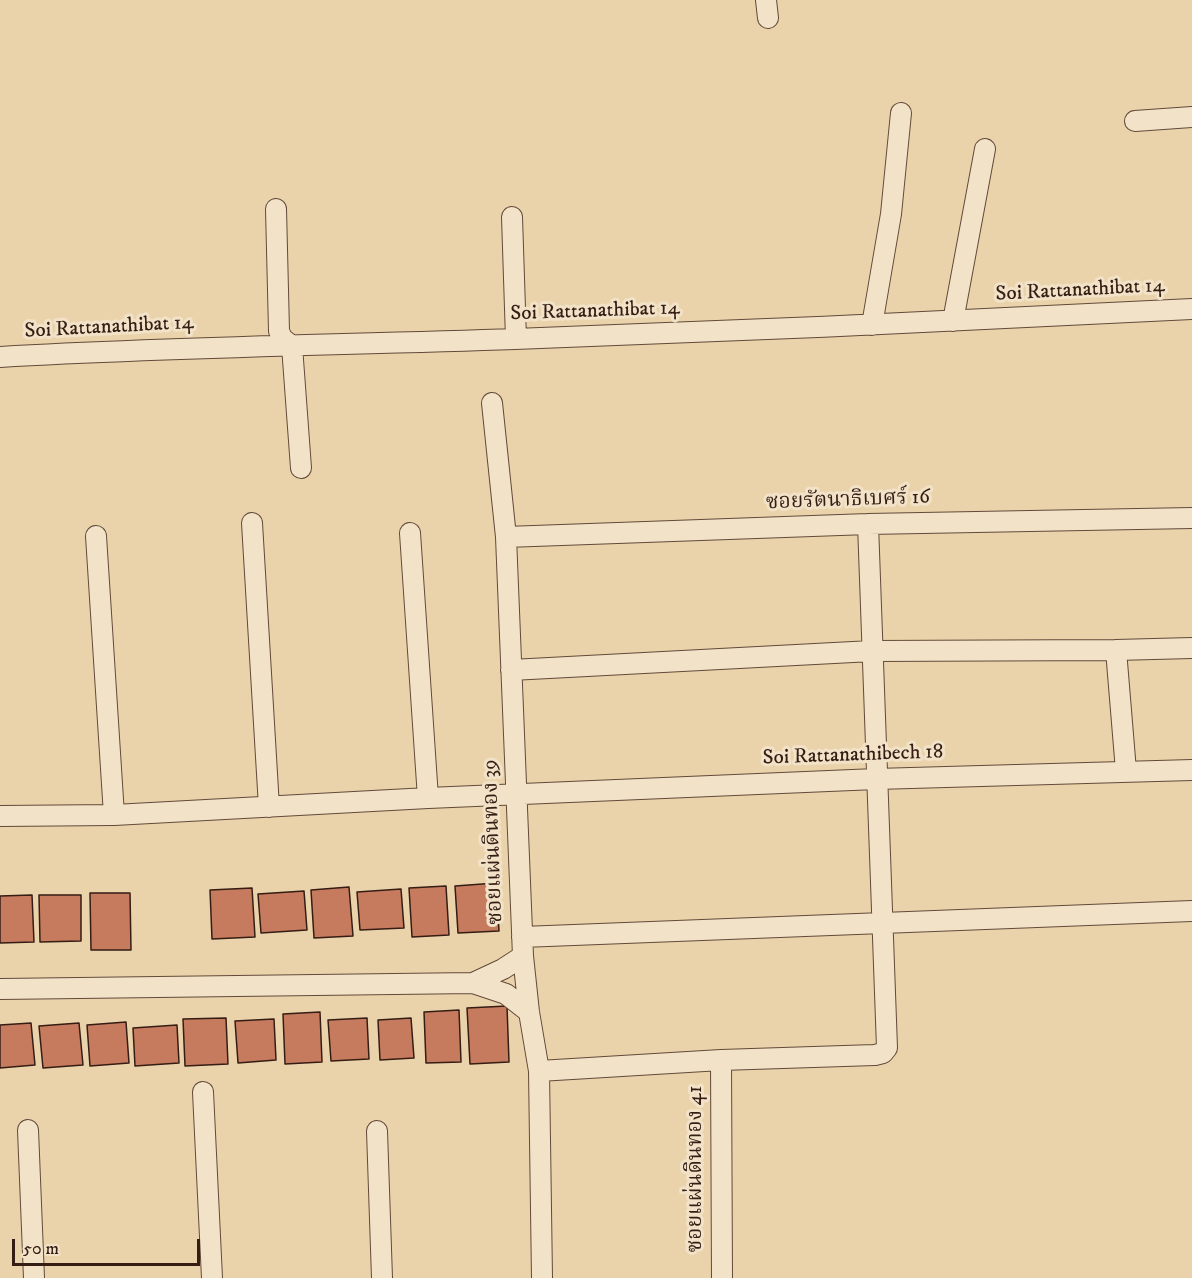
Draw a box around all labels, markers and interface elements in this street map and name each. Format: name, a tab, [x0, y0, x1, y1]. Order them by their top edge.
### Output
street label: Soi Rattanathibat 14	[995, 274, 1165, 308]
street label: Soi Rattanathibat 14	[510, 296, 680, 328]
street label: Soi Rattanathibat 14	[24, 311, 194, 345]
street label: ซอยรัตนาธิเบศร์ 16	[766, 486, 930, 516]
street label: Soi Rattanathibech 18	[762, 740, 944, 772]
street label: ซอยแผ่นดินทอง 39	[479, 759, 509, 925]
street label: ซอยแผ่นดินทอง 41	[684, 1086, 710, 1252]
scale bar	[15, 1227, 202, 1265]
text: 50 m	[23, 1238, 59, 1260]

